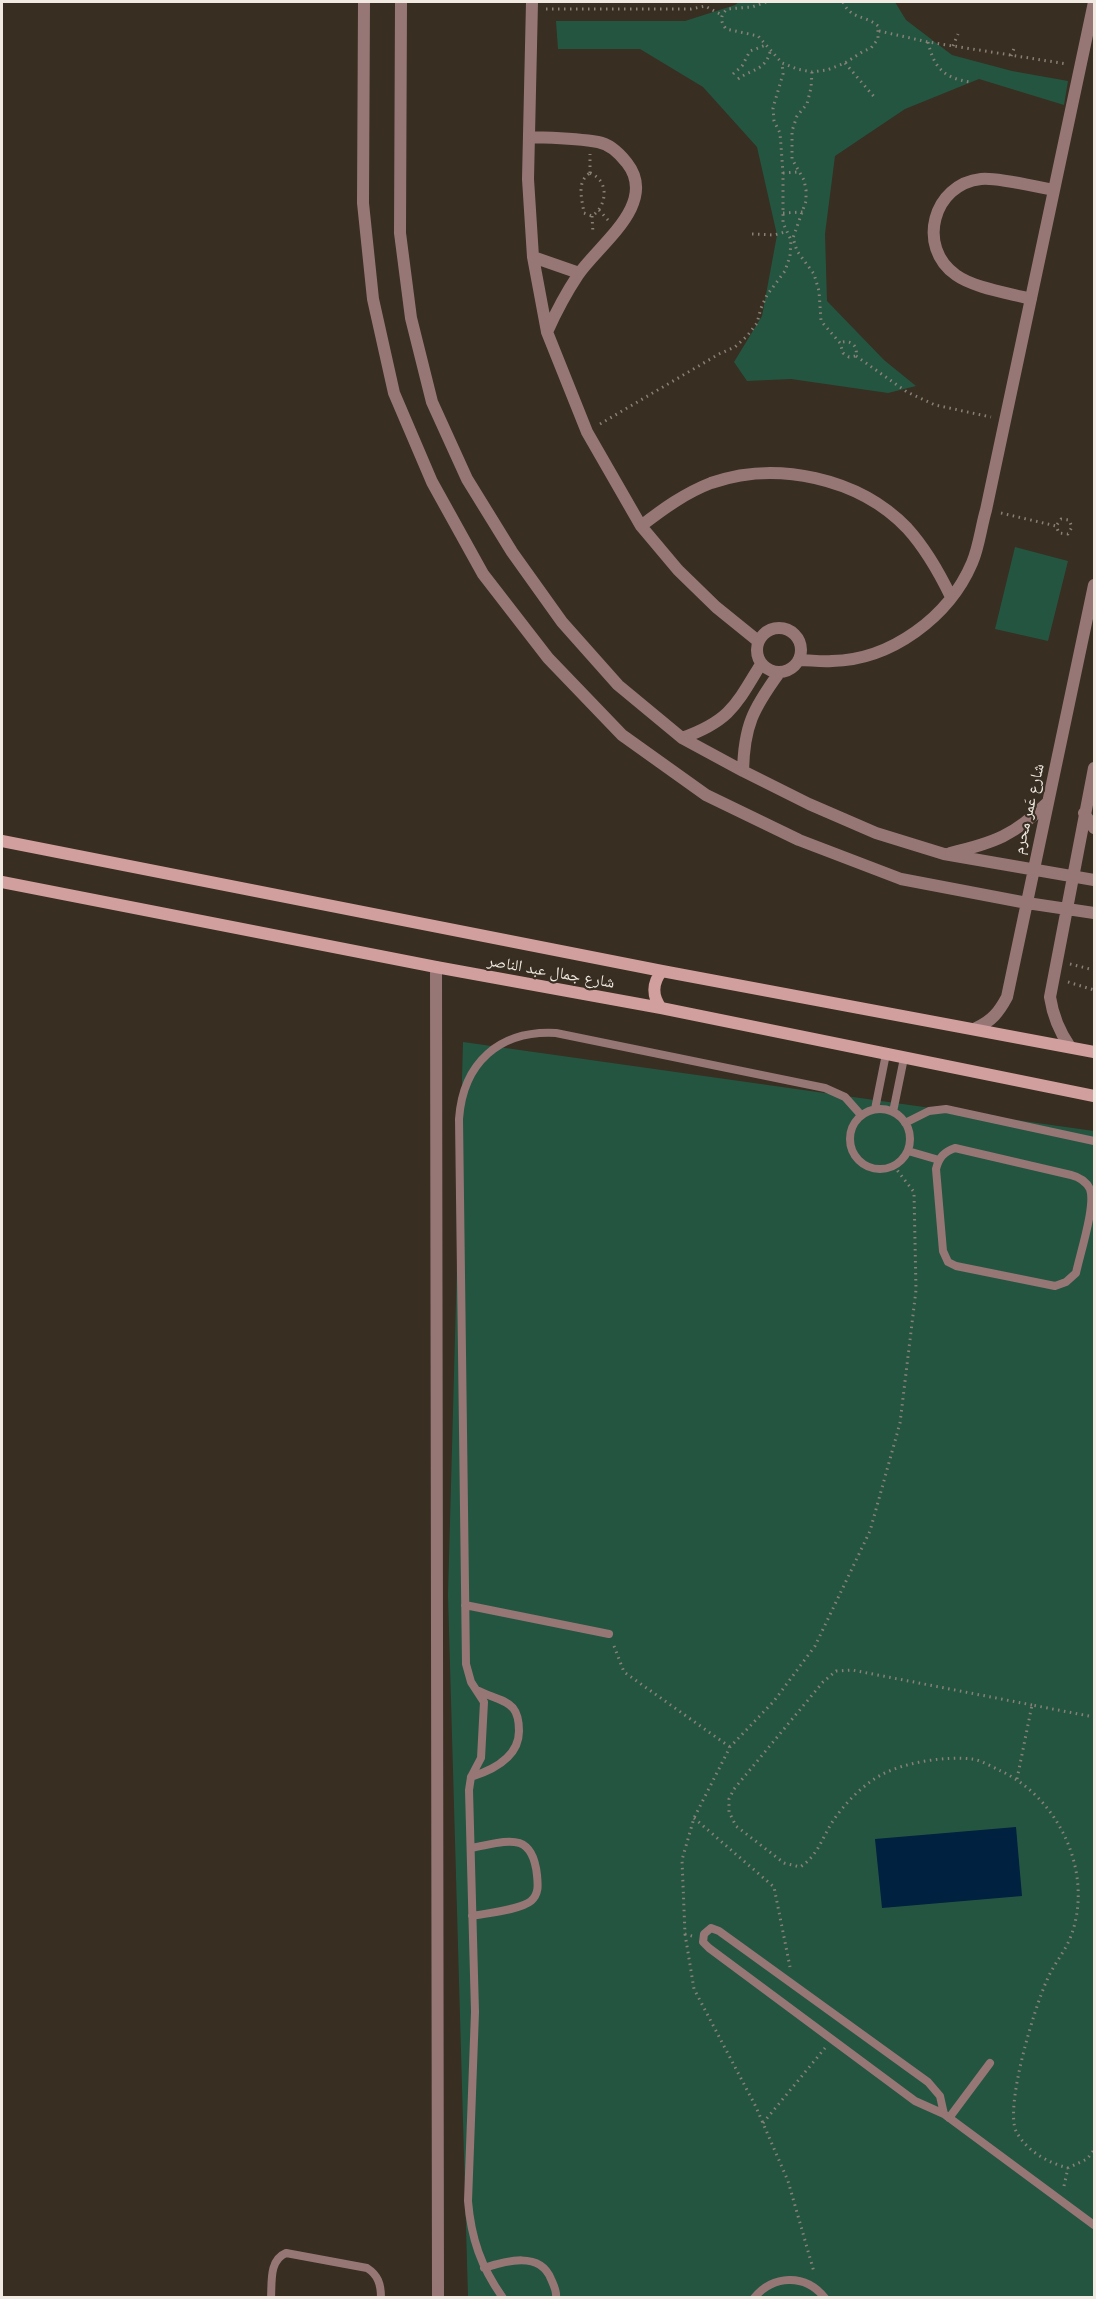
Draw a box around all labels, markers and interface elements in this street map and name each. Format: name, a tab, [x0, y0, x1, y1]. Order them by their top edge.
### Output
street label: شارع عَمر محرم	[1009, 762, 1049, 856]
street label: شارع جمال عبد الناصر	[486, 951, 616, 993]

